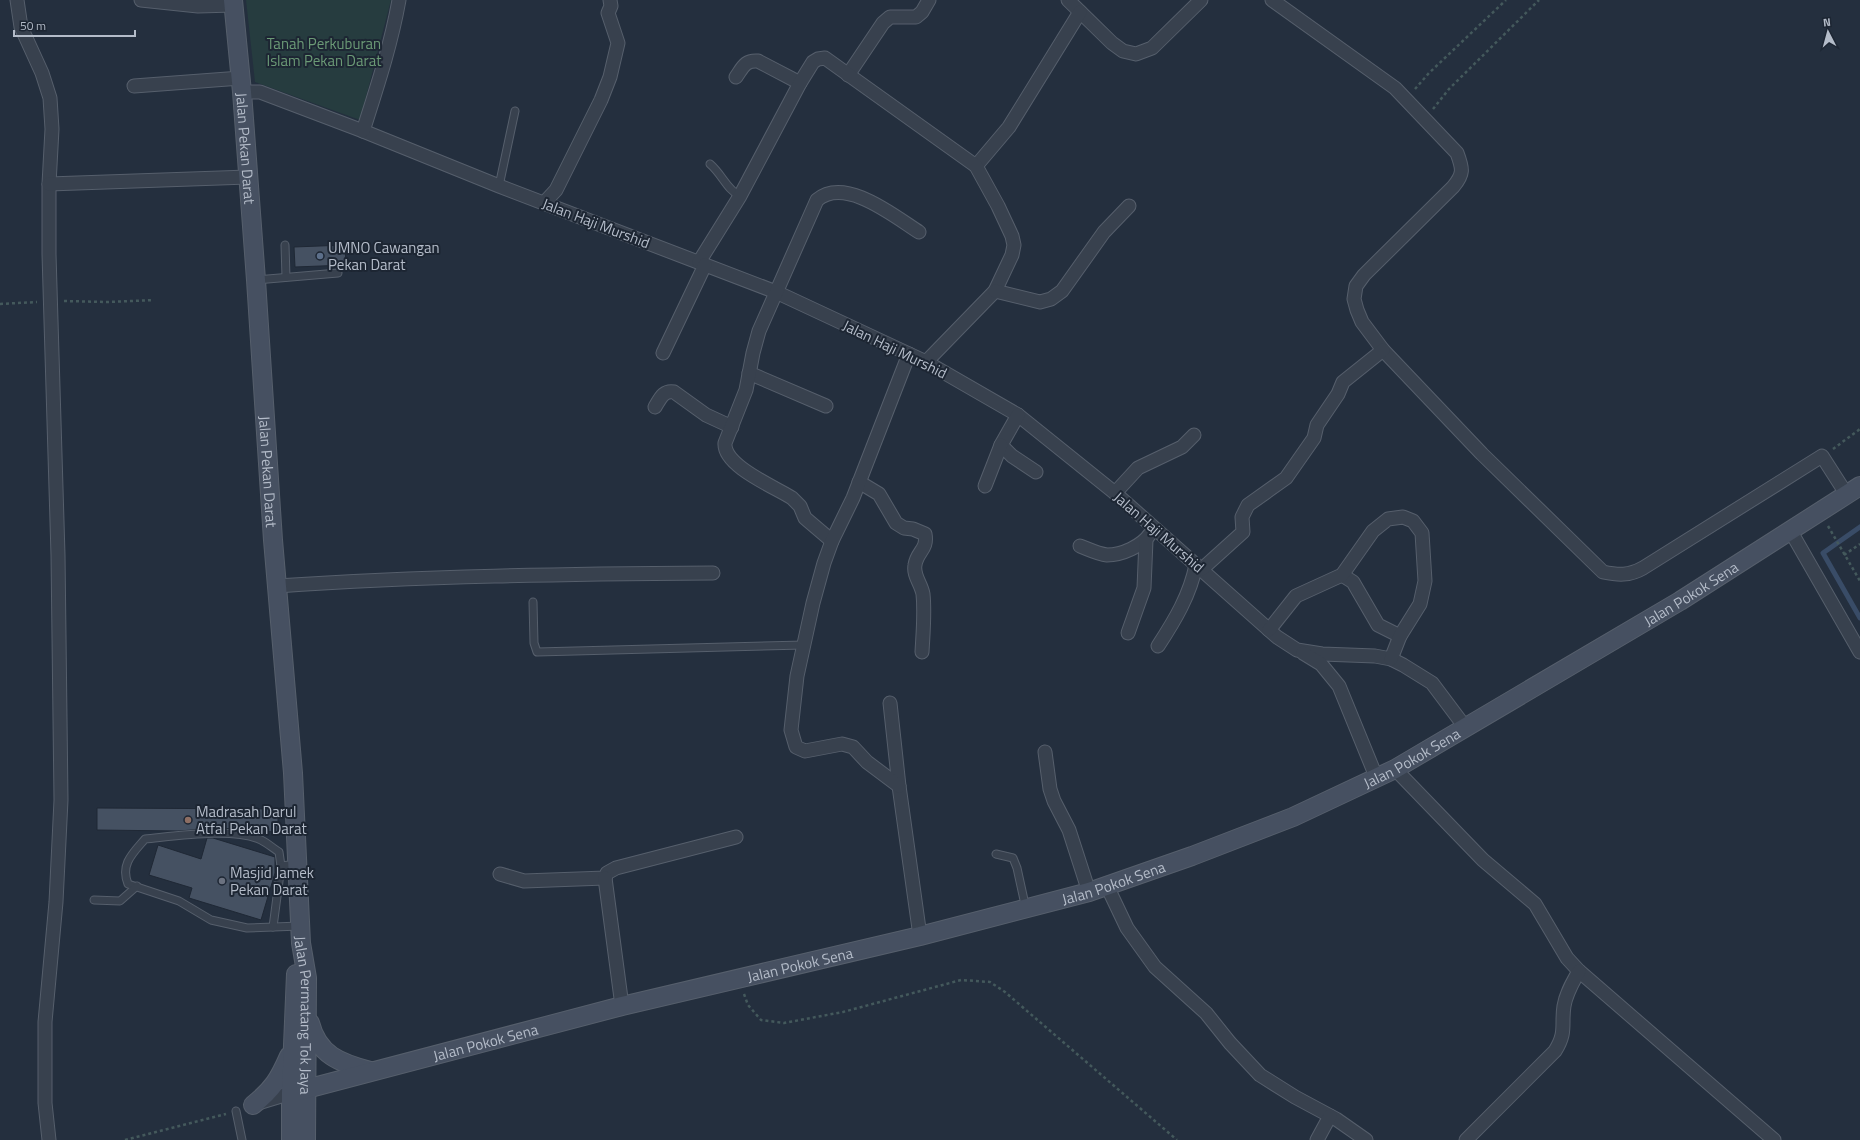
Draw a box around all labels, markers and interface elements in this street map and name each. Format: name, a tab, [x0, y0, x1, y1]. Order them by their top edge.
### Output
scale bar	[14, 12, 135, 38]
north arrow	[1808, 12, 1848, 52]
text: N	[1822, 14, 1832, 30]
text: 50 m	[20, 16, 46, 35]
park label: Tanah Perkuburan Islam Pekan Darat	[266, 32, 382, 72]
street label: Jalan Pekan Darat	[231, 92, 262, 206]
street label: Jalan Haji Murshid	[539, 192, 653, 254]
place label: UMNO Cawangan Pekan Darat	[328, 236, 439, 276]
marker: UMNO Cawangan Pekan Darat	[315, 251, 325, 261]
street label: Jalan Haji Murshid	[839, 314, 951, 384]
street label: Jalan Pekan Darat	[253, 415, 284, 529]
street label: Jalan Haji Murshid	[1109, 486, 1209, 578]
street label: Jalan Pokok Sena	[1639, 555, 1743, 632]
street label: Jalan Pokok Sena	[1359, 721, 1465, 794]
place label: Madrasah Darul Atfal Pekan Darat	[196, 800, 308, 840]
marker: Madrasah Darul Atfal Pekan Darat	[183, 815, 193, 825]
street label: Jalan Pokok Sena	[1059, 855, 1169, 910]
place label: Masjid Jamek Pekan Darat	[230, 861, 314, 901]
marker: Masjid Jamek Pekan Darat	[217, 876, 227, 886]
street label: Jalan Permatang Tok Jaya	[289, 935, 318, 1095]
street label: Jalan Pokok Sena	[745, 941, 855, 988]
street label: Jalan Pokok Sena	[430, 1017, 541, 1067]

